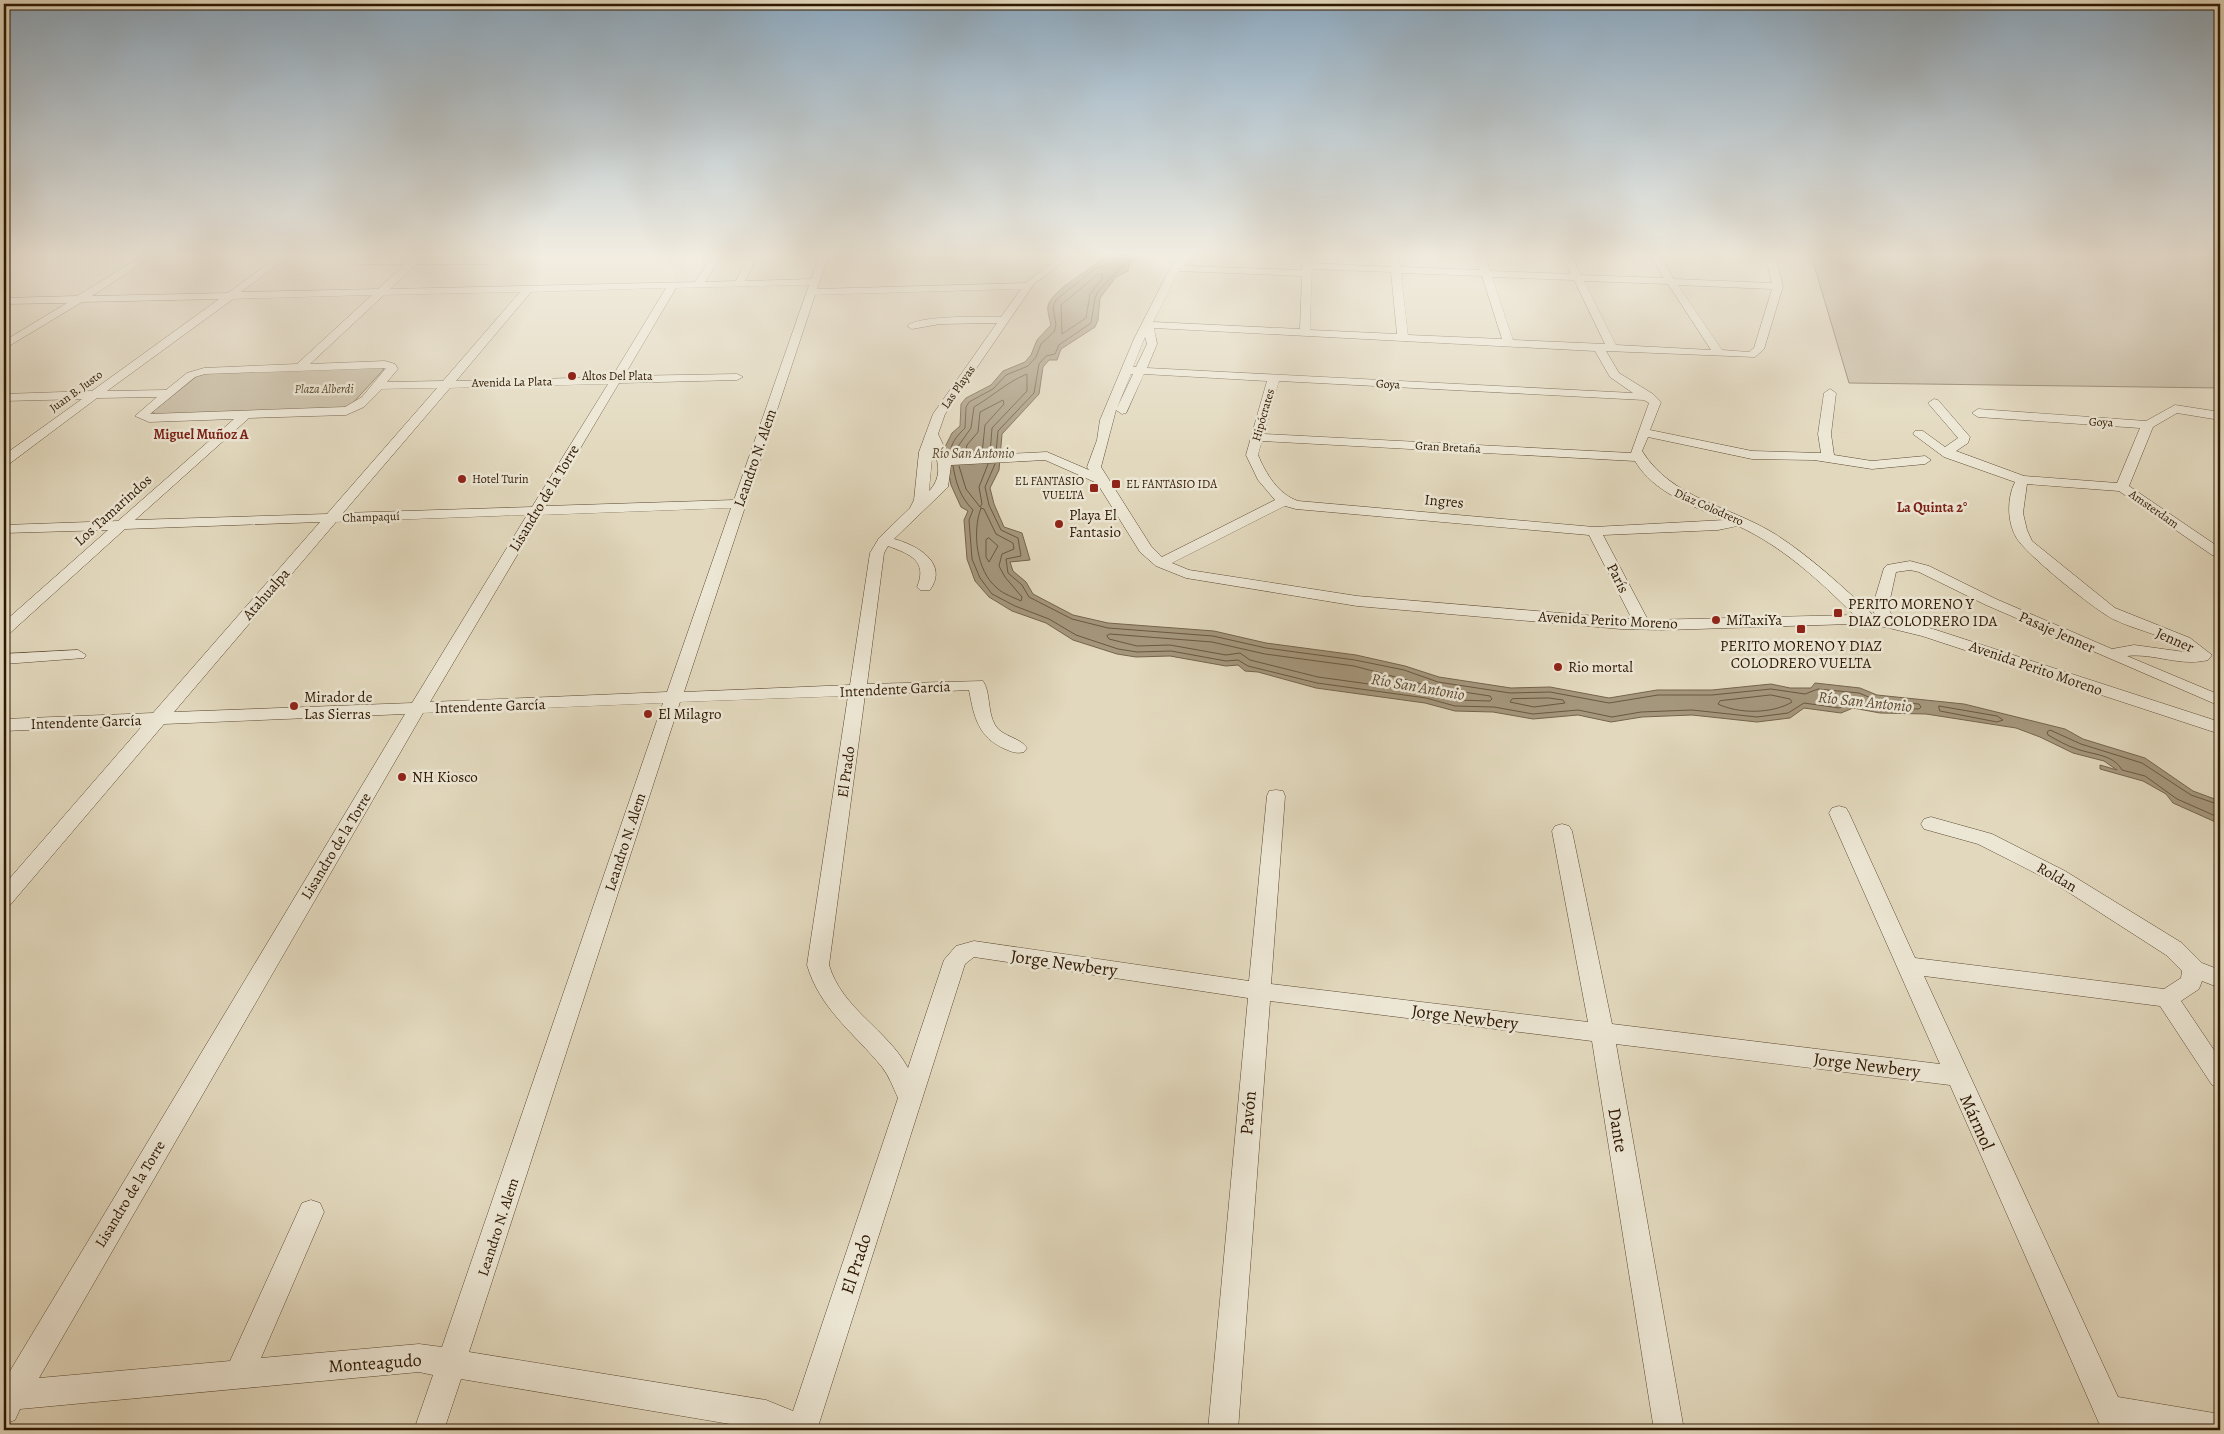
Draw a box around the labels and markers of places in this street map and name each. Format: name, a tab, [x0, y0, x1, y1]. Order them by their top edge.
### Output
place label: Altos Del Plata	[581, 368, 653, 384]
marker: Altos Del Plata	[566, 370, 578, 382]
place label: Hotel Turin	[472, 471, 529, 487]
marker: Hotel Turin	[456, 473, 468, 485]
place label: EL FANTASIO VUELTA	[1015, 473, 1085, 503]
place label: EL FANTASIO IDA	[1126, 476, 1218, 492]
marker: EL FANTASIO IDA	[1110, 478, 1122, 490]
marker: EL FANTASIO VUELTA	[1088, 482, 1100, 494]
place label: Playa El Fantasio	[1069, 505, 1121, 542]
marker: Playa El Fantasio	[1053, 518, 1065, 530]
place label: PERITO MORENO Y DIAZ COLODRERO IDA	[1848, 594, 1997, 631]
marker: PERITO MORENO Y DIAZ COLODRERO IDA	[1832, 607, 1844, 619]
place label: MiTaxiYa	[1726, 610, 1782, 630]
marker: MiTaxiYa	[1710, 614, 1722, 626]
marker: PERITO MORENO Y DIAZ COLODRERO VUELTA	[1795, 623, 1807, 635]
place label: PERITO MORENO Y DIAZ COLODRERO VUELTA	[1720, 636, 1882, 673]
place label: Rio mortal	[1568, 657, 1633, 677]
marker: Rio mortal	[1552, 661, 1564, 673]
place label: Mirador de Las Sierras	[304, 687, 373, 724]
marker: Mirador de Las Sierras	[288, 700, 300, 712]
place label: El Milagro	[658, 704, 722, 724]
marker: El Milagro	[642, 708, 654, 720]
place label: NH Kiosco	[412, 767, 478, 787]
marker: NH Kiosco	[396, 771, 408, 783]

